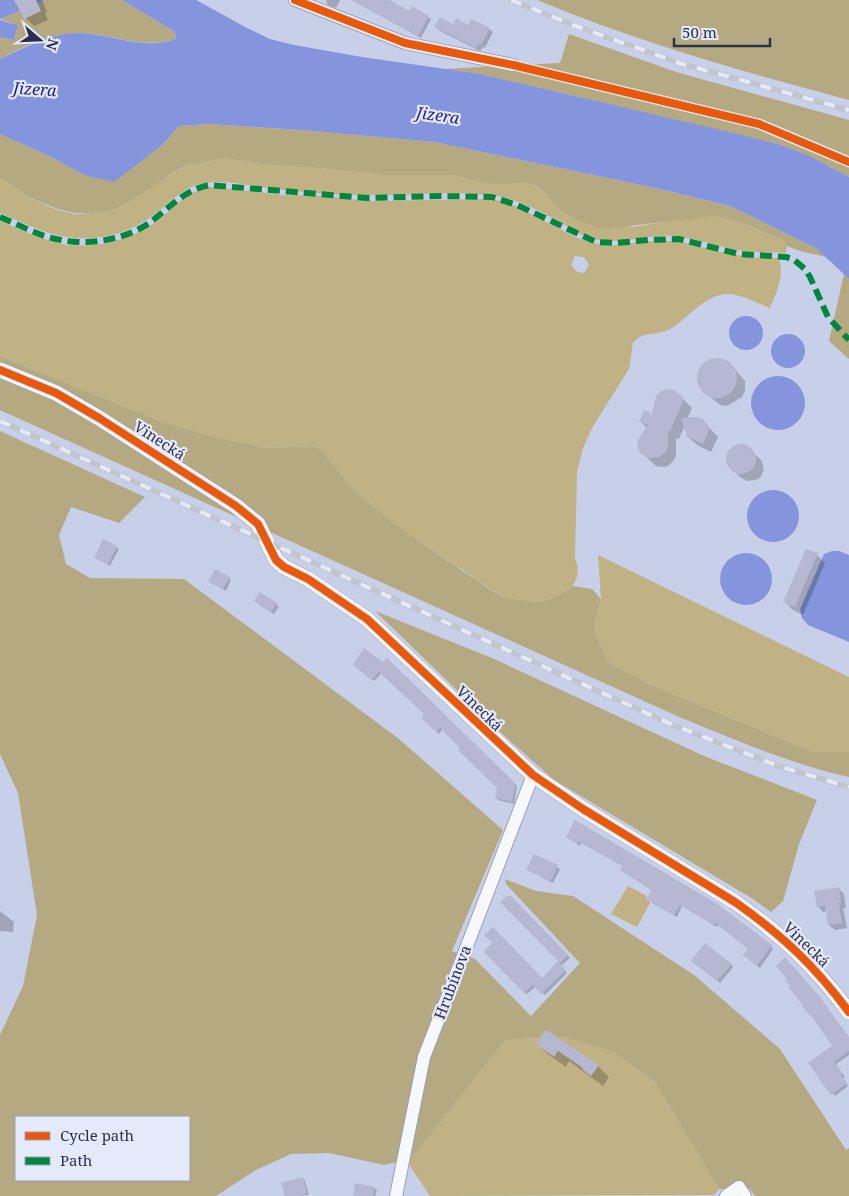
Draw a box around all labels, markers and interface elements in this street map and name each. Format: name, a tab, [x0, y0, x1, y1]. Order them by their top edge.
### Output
north arrow	[15, 15, 65, 65]
scale bar	[674, 15, 770, 47]
text: 50 m	[682, 22, 717, 42]
text: N	[42, 36, 64, 53]
water label: Jizera	[10, 76, 58, 102]
water label: Jizera	[412, 101, 462, 129]
street label: Vinecká	[131, 416, 189, 464]
street label: Vinecká	[452, 681, 508, 735]
street label: Vinecká	[779, 917, 835, 971]
street label: Hrubínova	[429, 942, 475, 1022]
legend	[15, 1116, 190, 1181]
text: Cycle path	[60, 1125, 135, 1145]
text: Path	[60, 1150, 93, 1170]

